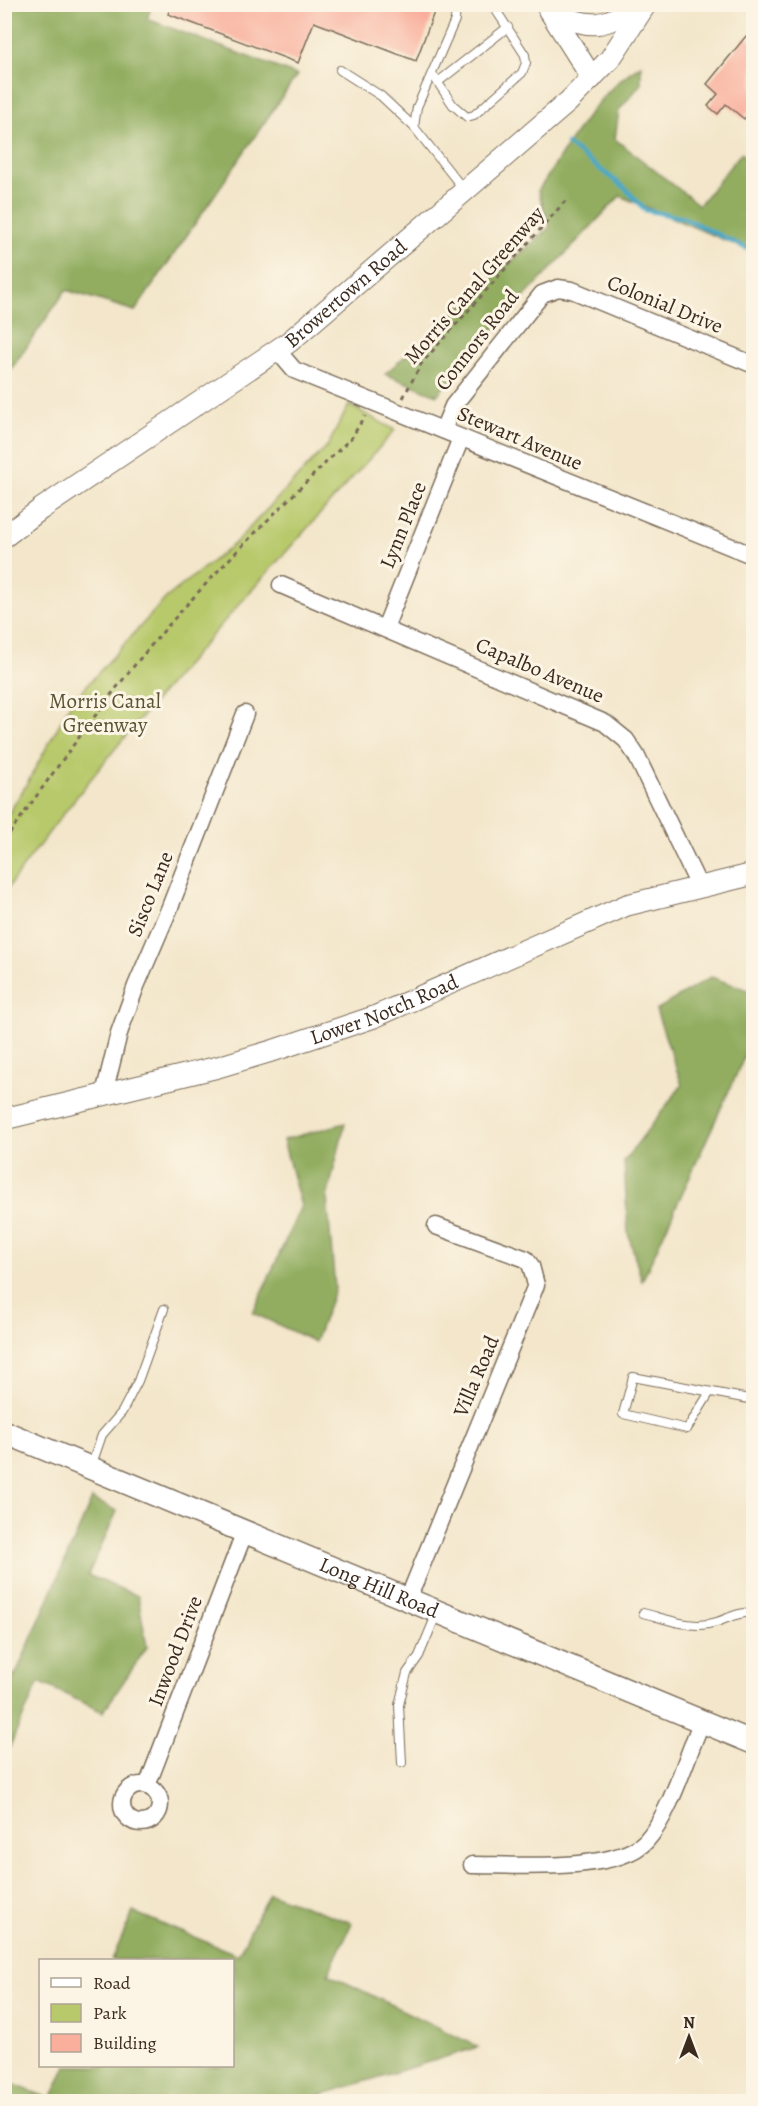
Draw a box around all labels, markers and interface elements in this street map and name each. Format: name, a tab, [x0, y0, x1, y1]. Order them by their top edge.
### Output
street label: Morris Canal Greenway	[398, 200, 551, 370]
street label: Browertown Road	[278, 232, 413, 354]
street label: Colonial Drive	[603, 268, 727, 340]
street label: Connors Road	[429, 283, 526, 396]
street label: Stewart Avenue	[453, 399, 587, 477]
street label: Lynn Place	[373, 477, 433, 573]
street label: Capalbo Avenue	[472, 630, 608, 710]
park label: Morris Canal Greenway	[49, 687, 161, 739]
street label: Sisco Lane	[120, 847, 180, 941]
street label: Lower Notch Road	[306, 967, 463, 1051]
street label: Villa Road	[446, 1330, 506, 1422]
street label: Long Hill Road	[315, 1550, 444, 1625]
street label: Inwood Drive	[141, 1592, 209, 1710]
legend	[39, 1959, 234, 2067]
text: Road	[93, 1971, 131, 1995]
text: Park	[93, 2001, 127, 2025]
north arrow	[659, 2007, 719, 2067]
text: N	[683, 2012, 695, 2034]
text: Building	[93, 2031, 157, 2055]

